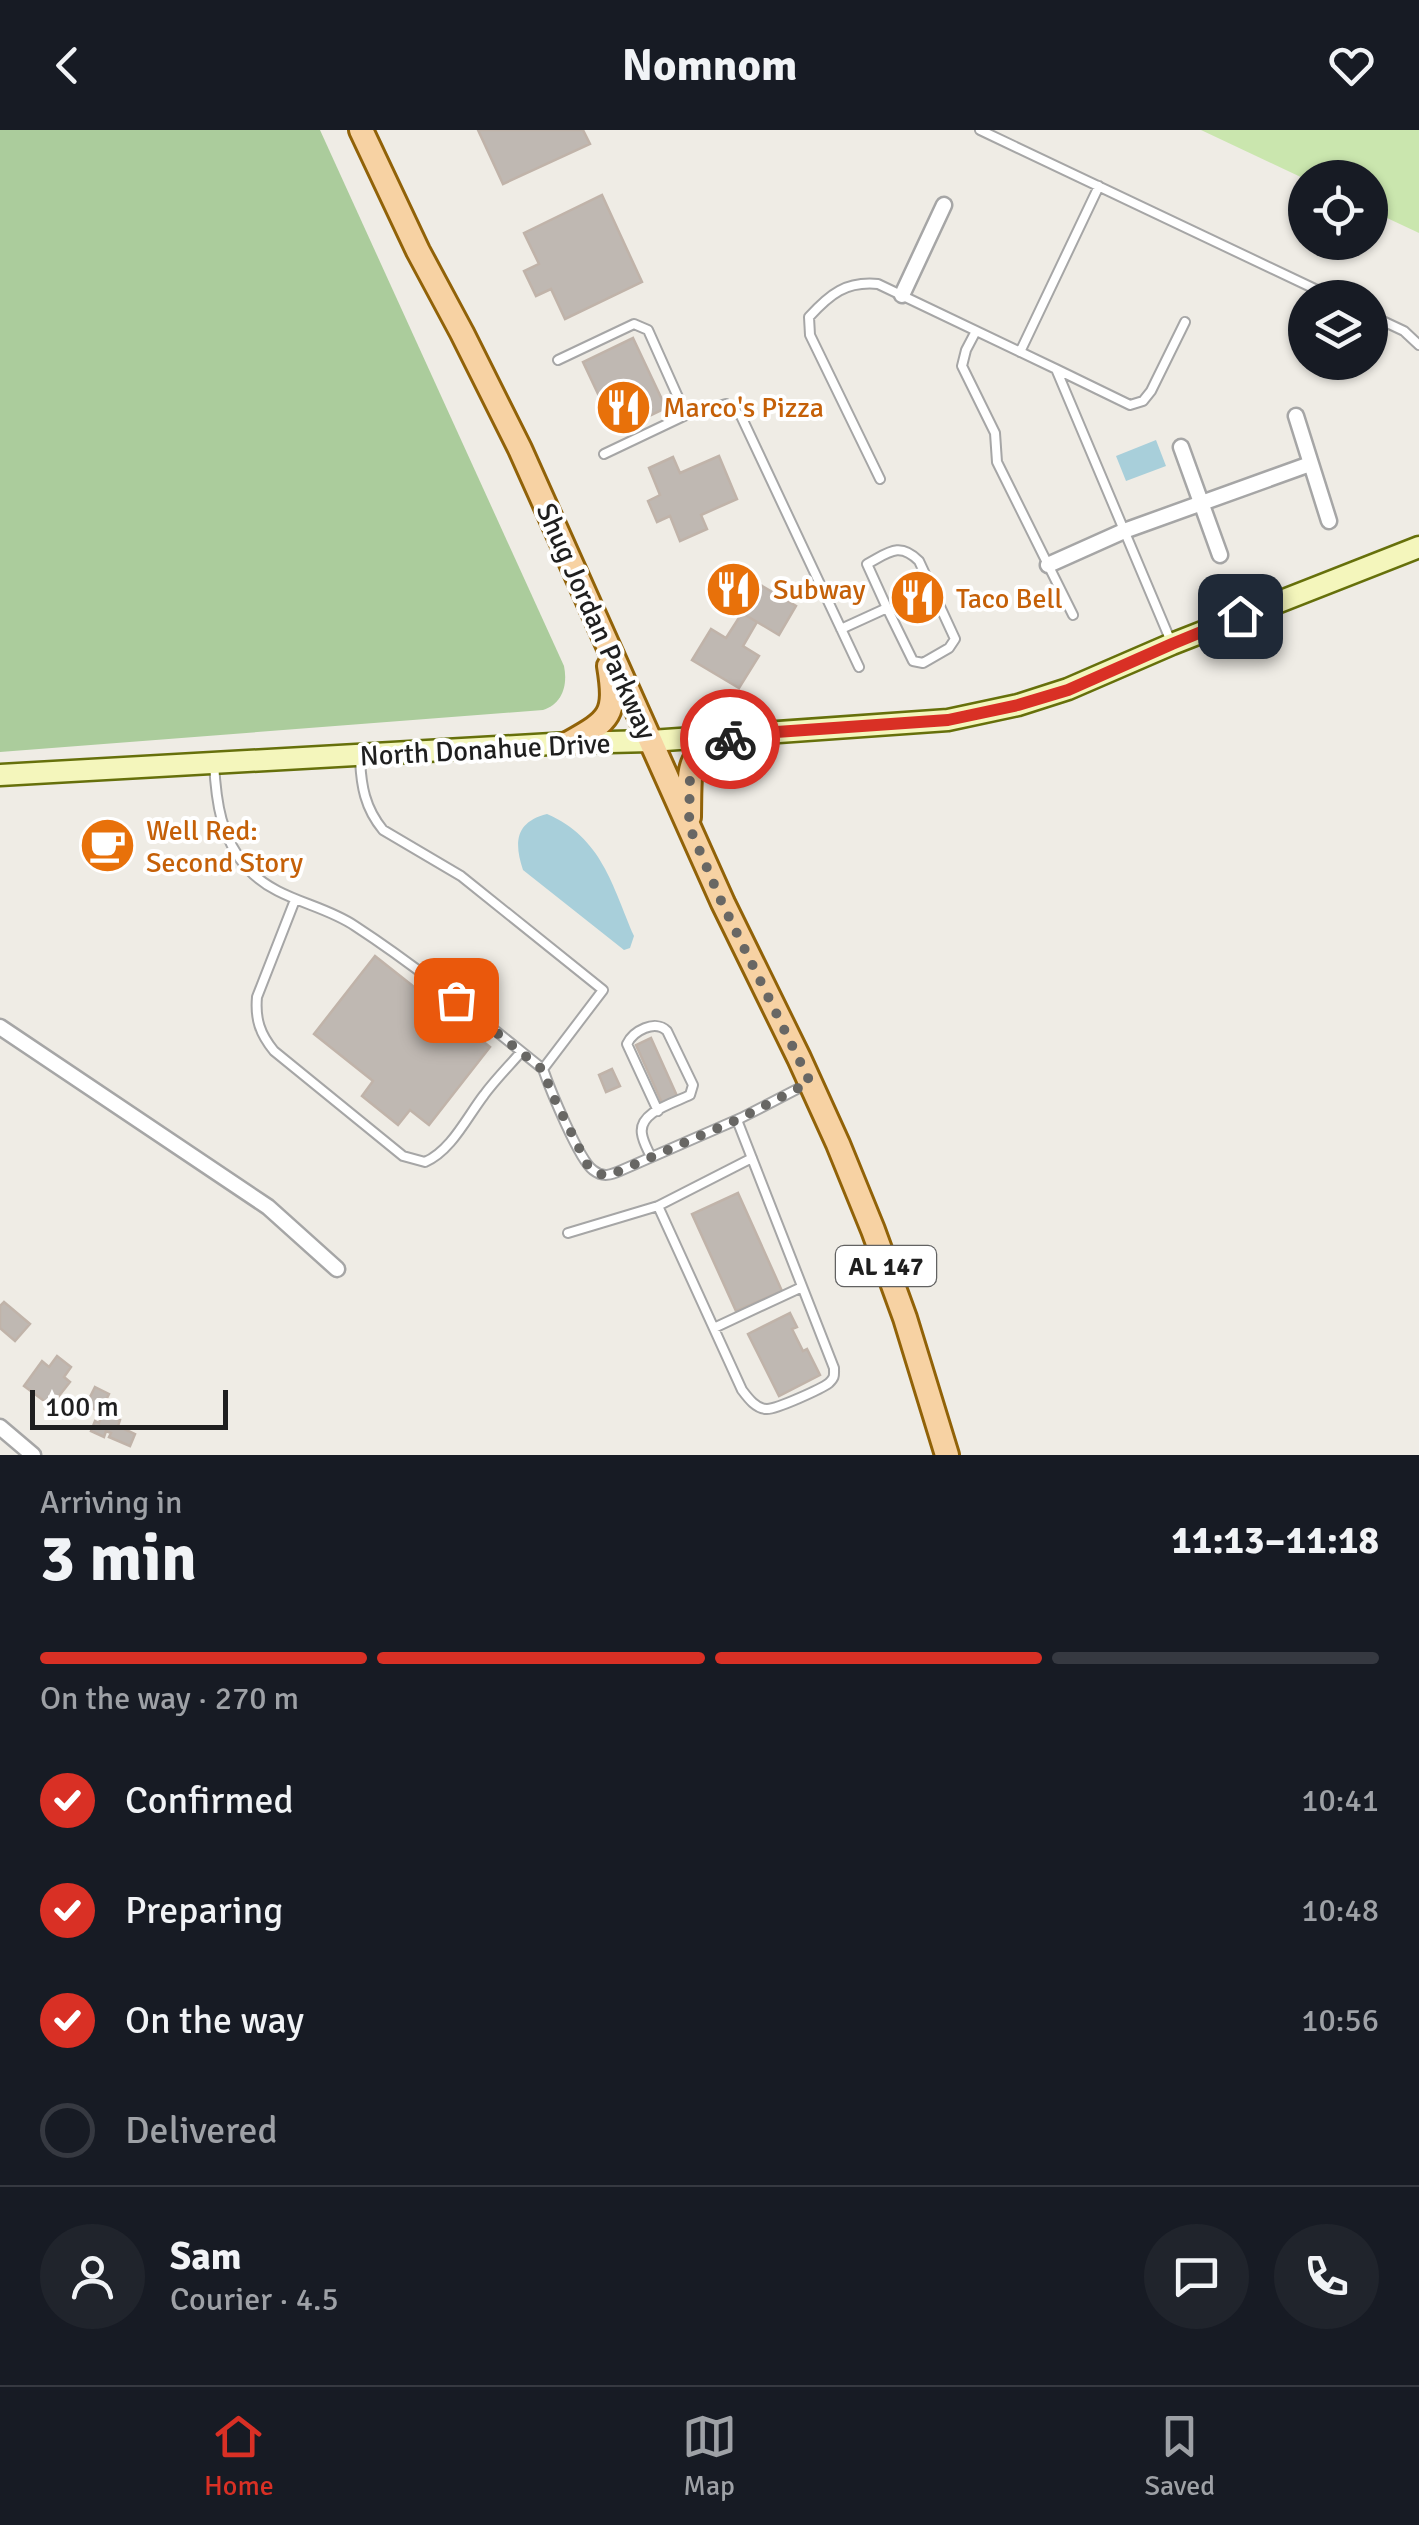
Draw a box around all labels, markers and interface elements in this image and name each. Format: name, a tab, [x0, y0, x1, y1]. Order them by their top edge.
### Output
icon: back	[40, 38, 95, 93]
text: Nomnom	[622, 38, 797, 93]
icon: heart	[1324, 38, 1379, 93]
map controls	[1288, 160, 1388, 380]
button: locate	[1288, 160, 1388, 260]
button: layers	[1288, 280, 1388, 380]
restaurant icon: Marco's Pizza	[594, 377, 654, 437]
place label: Marco's Pizza	[663, 391, 824, 425]
street label: Shug Jordan Parkway	[529, 498, 664, 745]
restaurant icon: Subway	[704, 559, 764, 619]
restaurant icon: Taco Bell	[887, 568, 947, 628]
place label: Subway	[773, 573, 866, 607]
pin	[1198, 574, 1283, 659]
place label: Taco Bell	[956, 582, 1063, 616]
icon: home	[1213, 589, 1268, 644]
courier	[680, 689, 780, 789]
icon: bike	[703, 712, 758, 767]
street label: North Donahue Drive	[359, 726, 611, 774]
place label: Well Red: Second Story	[146, 814, 303, 880]
cafe icon: Well Red: Second Story	[77, 816, 137, 876]
pin	[414, 958, 499, 1043]
icon: bag	[429, 973, 484, 1028]
road number: AL 147	[836, 1246, 936, 1286]
scale bar	[30, 1385, 228, 1430]
text: 100 m	[45, 1390, 119, 1424]
text: Arriving in	[40, 1483, 182, 1522]
text: 11:13–11:18	[1171, 1517, 1379, 1564]
text: 3 min	[40, 1519, 197, 1599]
text: On the way · 270 m	[40, 1679, 299, 1718]
icon: check	[40, 1773, 95, 1828]
text: Confirmed	[125, 1777, 294, 1824]
text: 10:41	[1301, 1781, 1379, 1820]
icon: check	[40, 1883, 95, 1938]
text: Preparing	[125, 1887, 283, 1934]
text: 10:48	[1301, 1891, 1379, 1930]
icon: check	[40, 1993, 95, 2048]
text: On the way	[125, 1997, 304, 2044]
text: 10:56	[1301, 2001, 1379, 2040]
text: Delivered	[125, 2107, 278, 2154]
button: person	[40, 2224, 145, 2329]
button: chat	[1144, 2224, 1249, 2329]
button: phone	[1274, 2224, 1379, 2329]
text: Sam	[170, 2233, 241, 2280]
text: Courier · 4.5	[170, 2280, 339, 2319]
tab: Home	[204, 2409, 274, 2503]
tab: Map	[682, 2409, 737, 2503]
tab: Saved	[1145, 2409, 1215, 2503]

